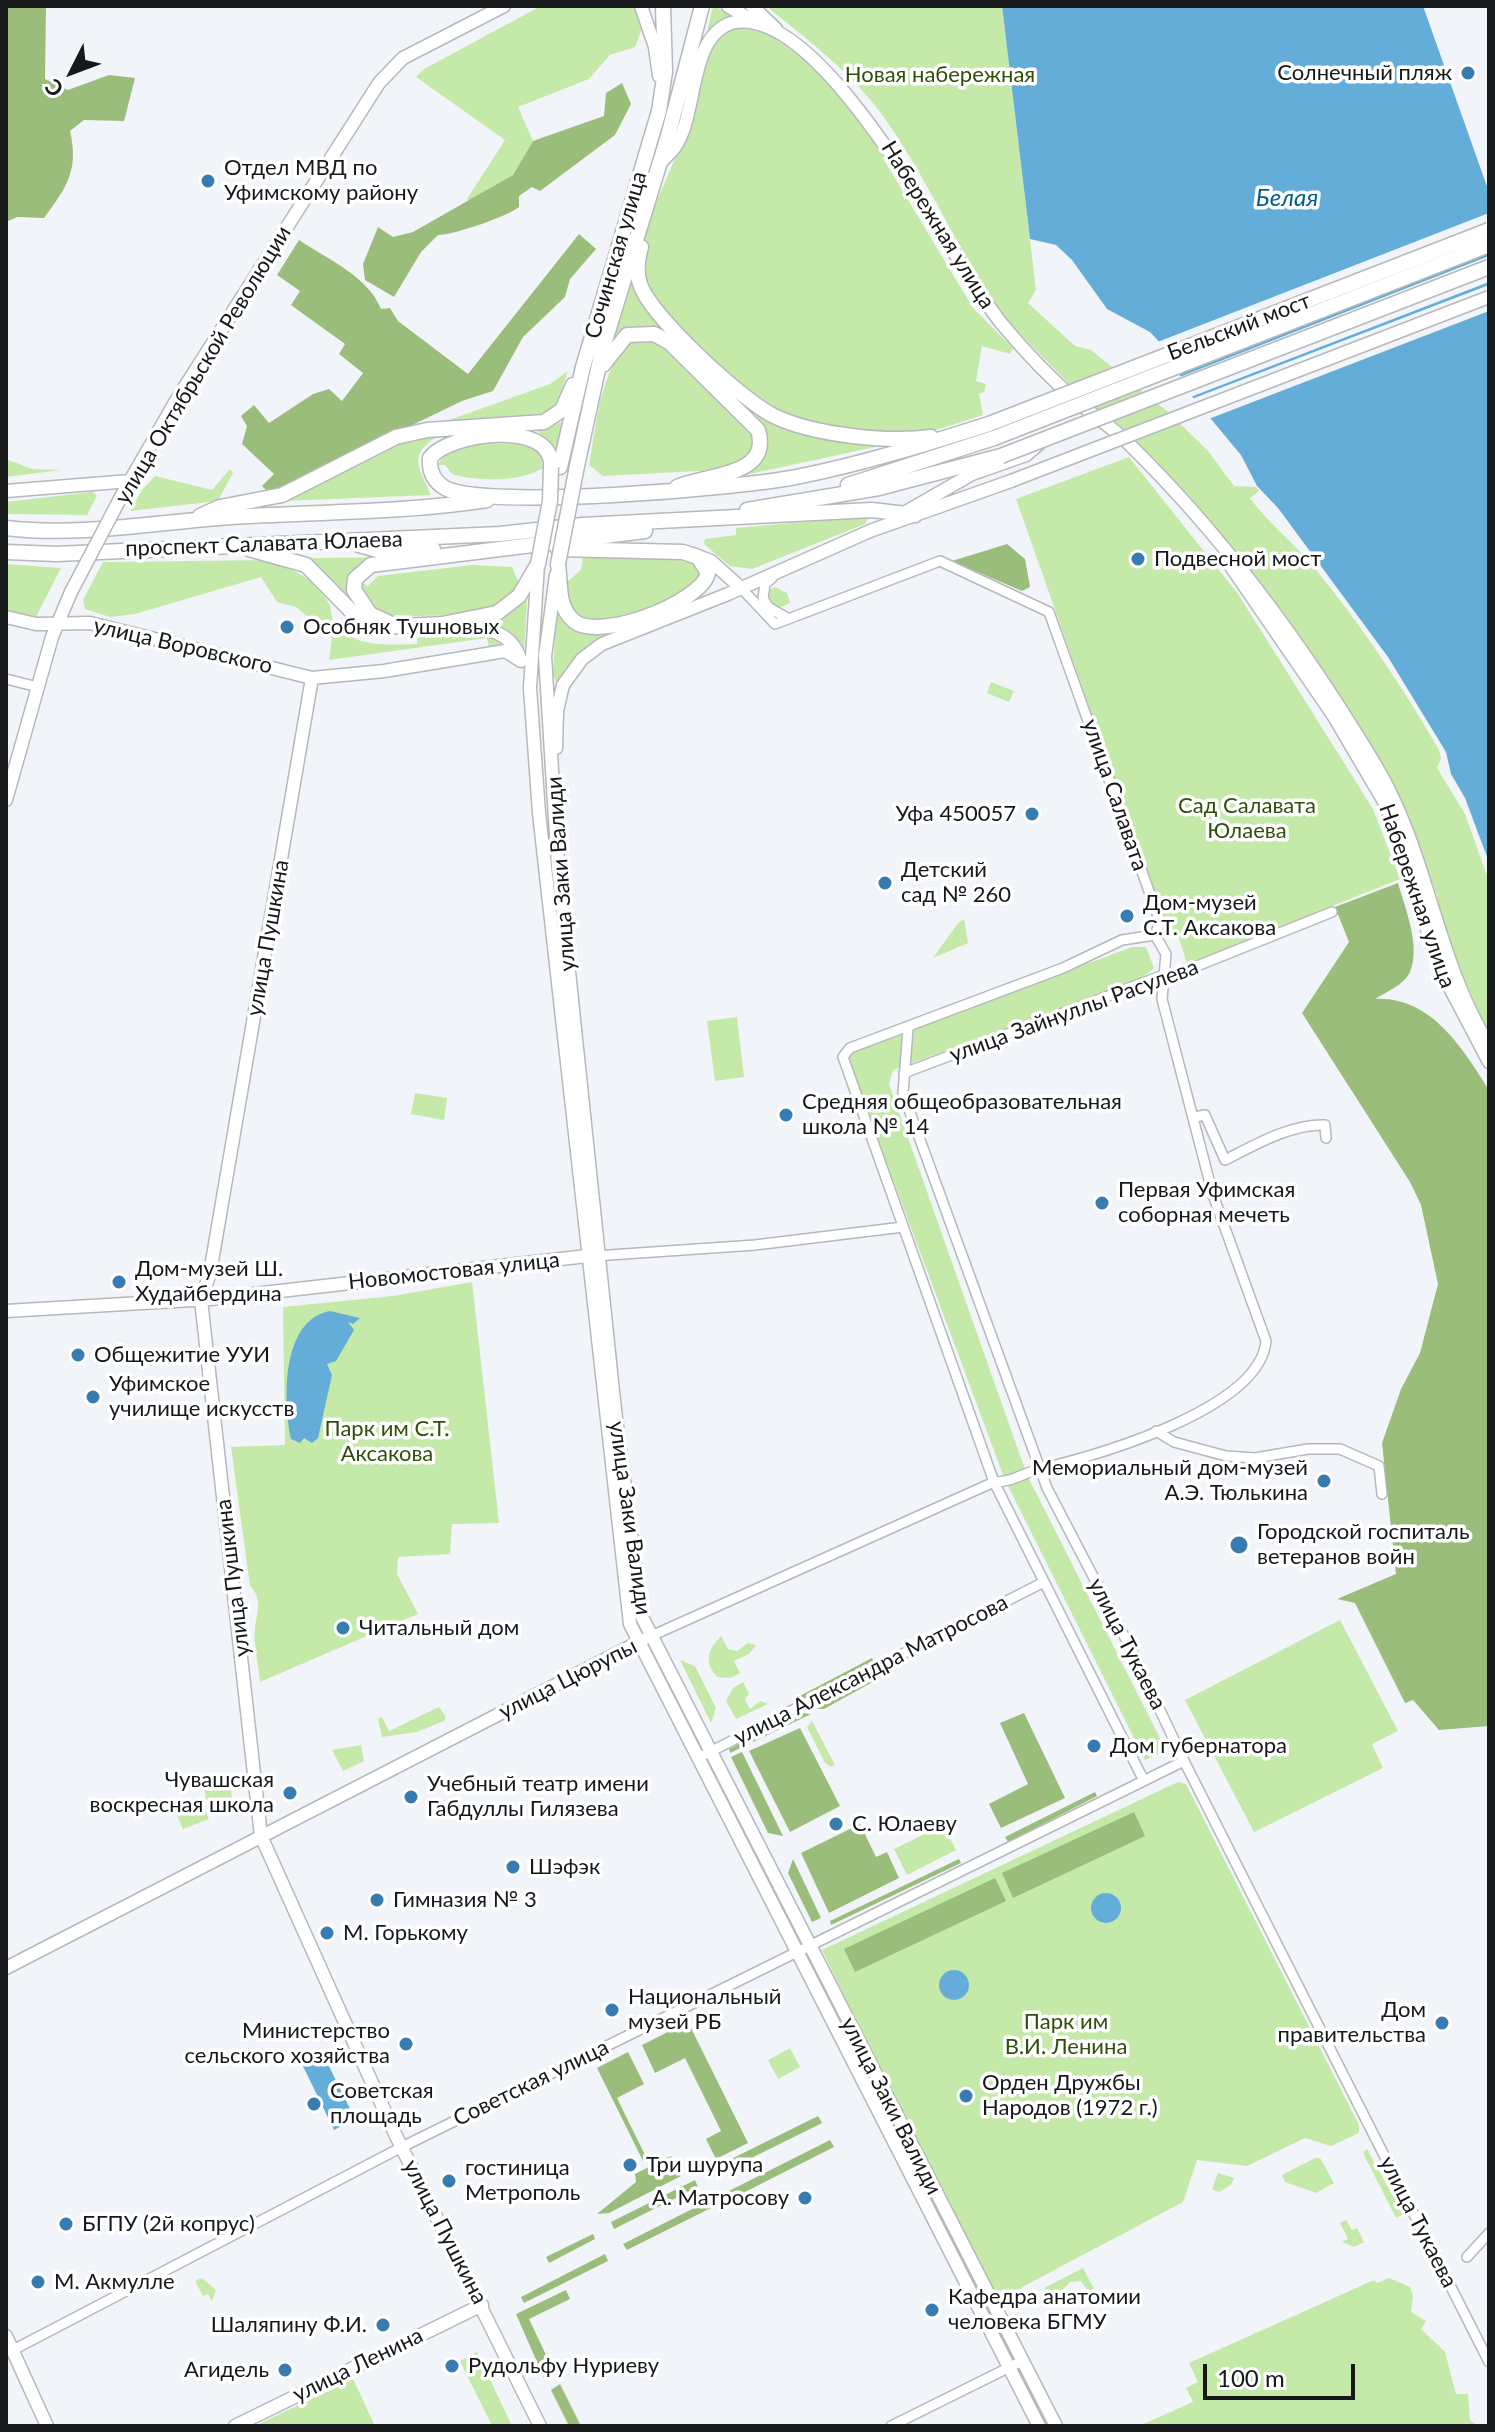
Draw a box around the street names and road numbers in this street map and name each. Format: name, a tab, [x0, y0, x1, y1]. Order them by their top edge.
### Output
street label: Набережная улица	[876, 136, 1000, 314]
street label: Сочинская улица	[580, 168, 652, 342]
street label: улица Октябрьской Революции	[109, 221, 297, 509]
street label: Бельский мост	[1164, 288, 1314, 366]
street label: проспект Салавата Юлаева	[125, 526, 403, 562]
street label: улица Воровского	[91, 613, 275, 679]
street label: улица Салавата	[1077, 716, 1153, 874]
street label: улица Заки Валиди	[541, 776, 581, 972]
street label: Набережная улица	[1373, 800, 1461, 992]
street label: улица Пушкина	[241, 858, 295, 1018]
street label: улица Зайнуллы Расулева	[946, 954, 1202, 1068]
street label: Новомостовая улица	[347, 1247, 561, 1295]
street label: улица Заки Валиди	[603, 1419, 657, 1617]
street label: улица Пушкина	[210, 1498, 256, 1658]
street label: улица Тукаева	[1083, 1574, 1171, 1714]
street label: улица Александра Матросова	[730, 1589, 1012, 1751]
street label: улица Цюрупы	[495, 1633, 641, 1725]
street label: улица Заки Валиди	[835, 2013, 947, 2199]
street label: Советская улица	[449, 2034, 613, 2132]
street label: улица Тукаева	[1374, 2152, 1462, 2292]
street label: улица Пушкина	[397, 2155, 493, 2309]
street label: улица Ленина	[289, 2322, 427, 2408]

